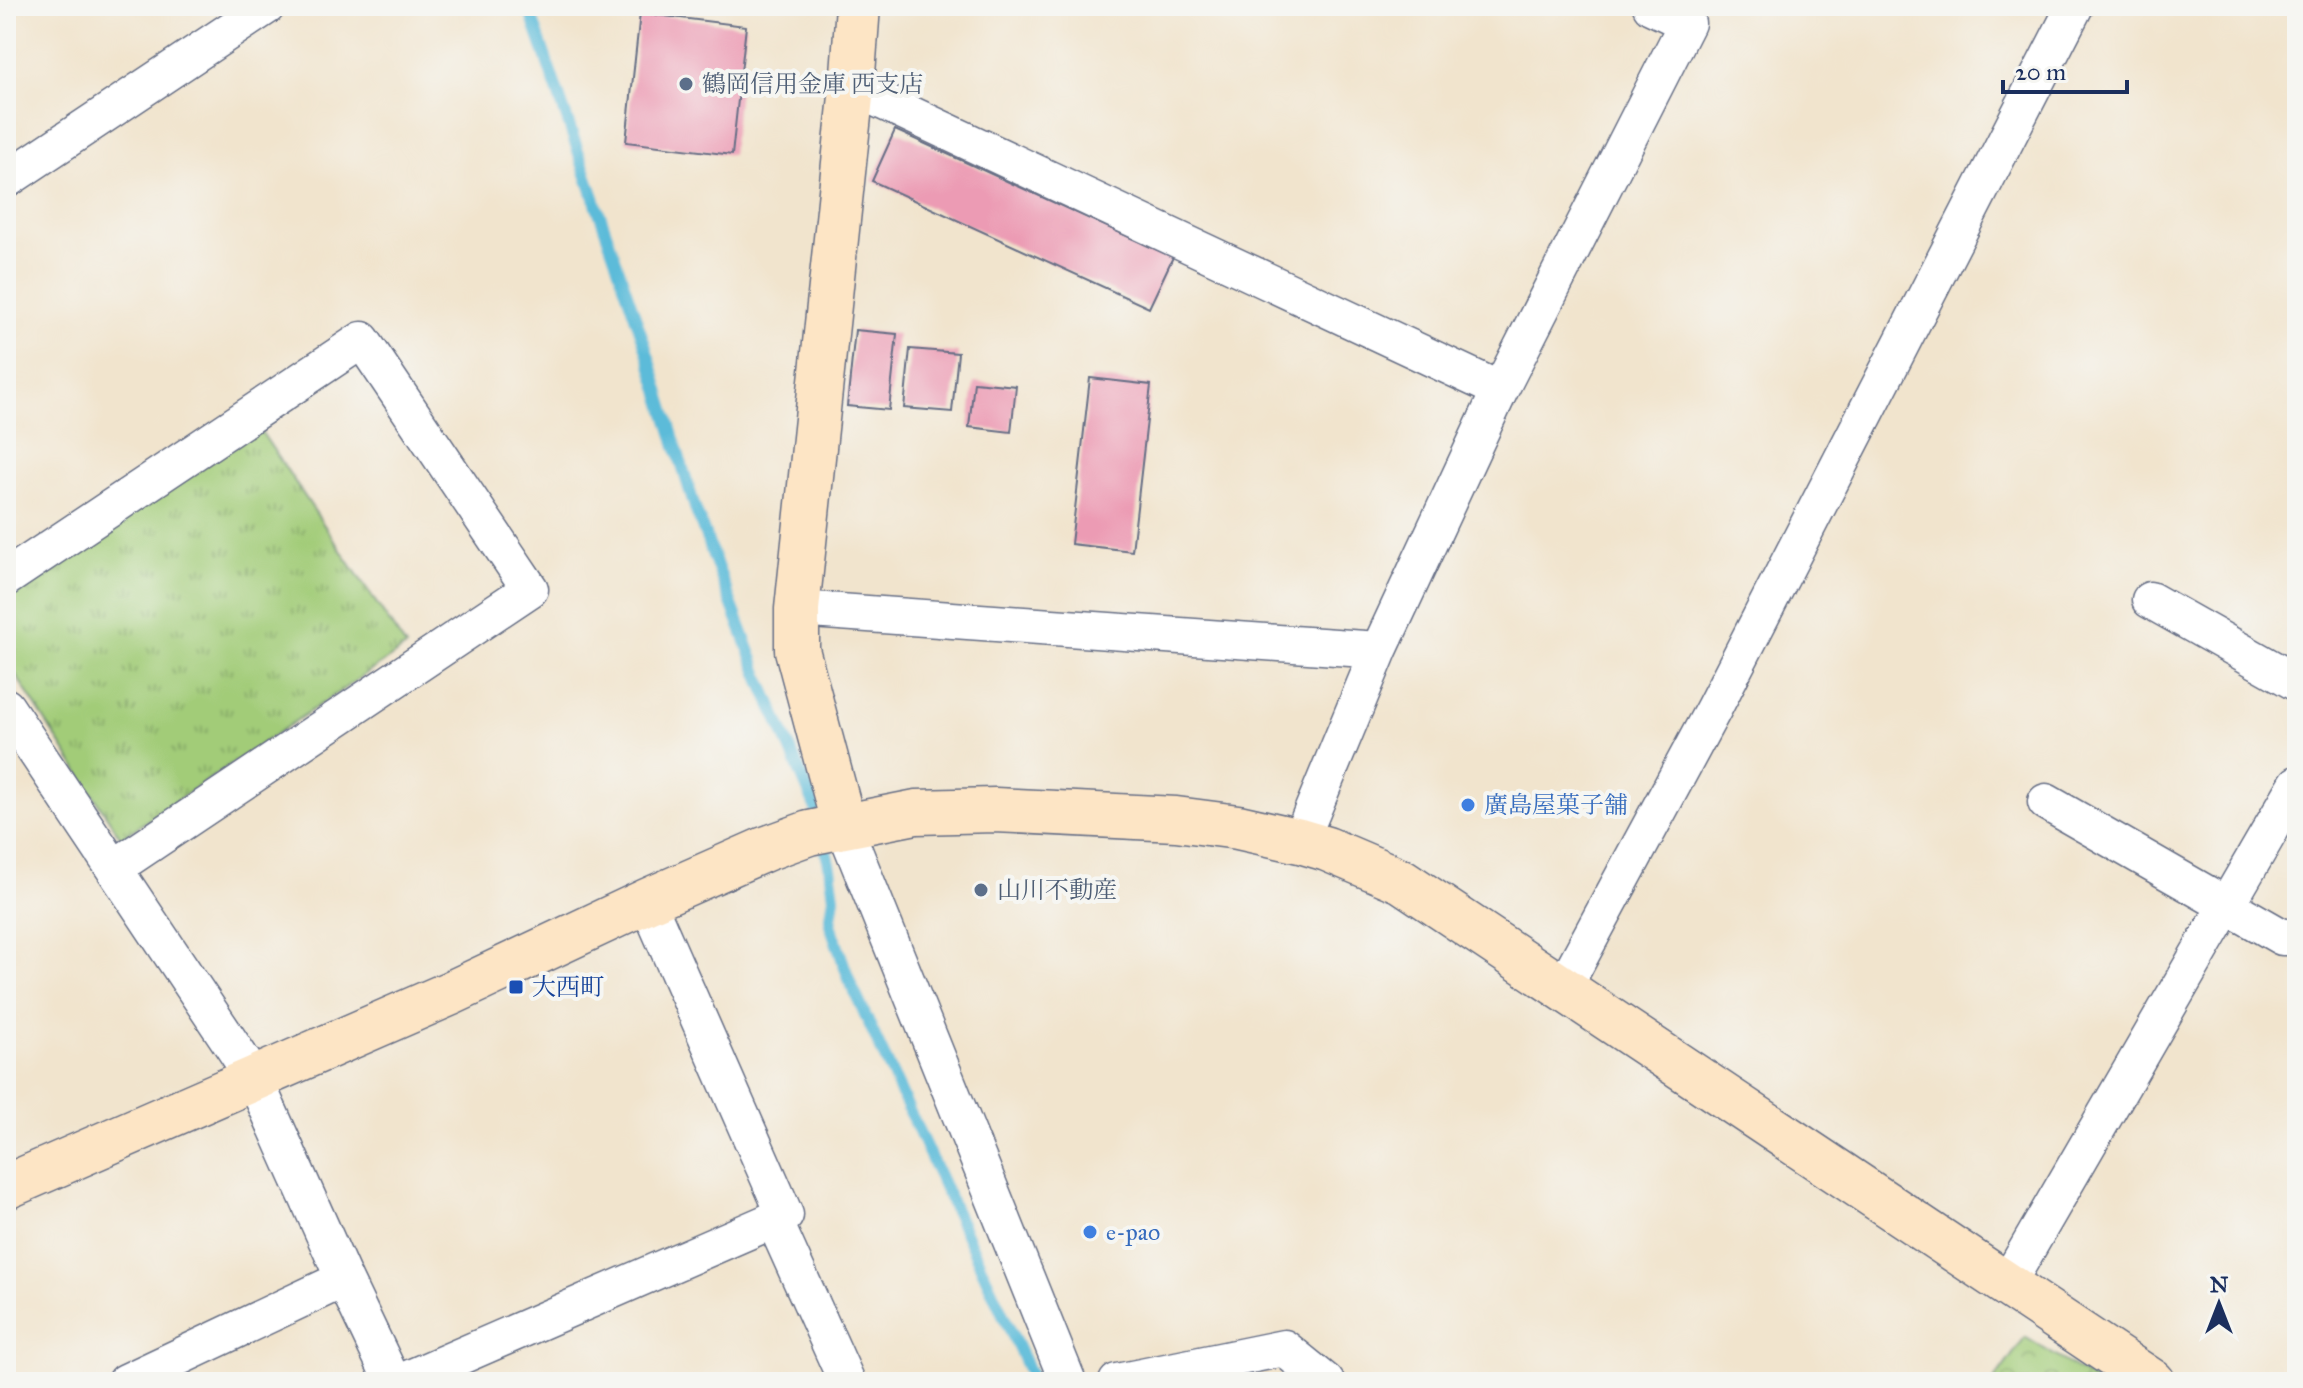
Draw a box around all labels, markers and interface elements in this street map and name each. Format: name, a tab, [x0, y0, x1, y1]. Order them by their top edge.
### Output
scale bar	[2003, 44, 2127, 94]
text: 20 m	[2015, 57, 2066, 87]
place label: 鶴岡信用金庫 西支店	[702, 69, 923, 99]
marker: 鶴岡信用金庫 西支店	[677, 75, 695, 93]
place label: 廣島屋菓子舗	[1484, 790, 1628, 820]
marker: 廣島屋菓子舗	[1459, 796, 1477, 814]
place label: 山川不動産	[997, 875, 1117, 905]
marker: 山川不動産	[972, 881, 990, 899]
place label: 大西町	[532, 972, 604, 1002]
marker: 大西町	[507, 978, 525, 996]
place label: e-pao	[1106, 1217, 1160, 1247]
marker: e-pao	[1081, 1223, 1099, 1241]
north arrow	[2179, 1264, 2259, 1344]
text: N	[2210, 1271, 2229, 1298]

